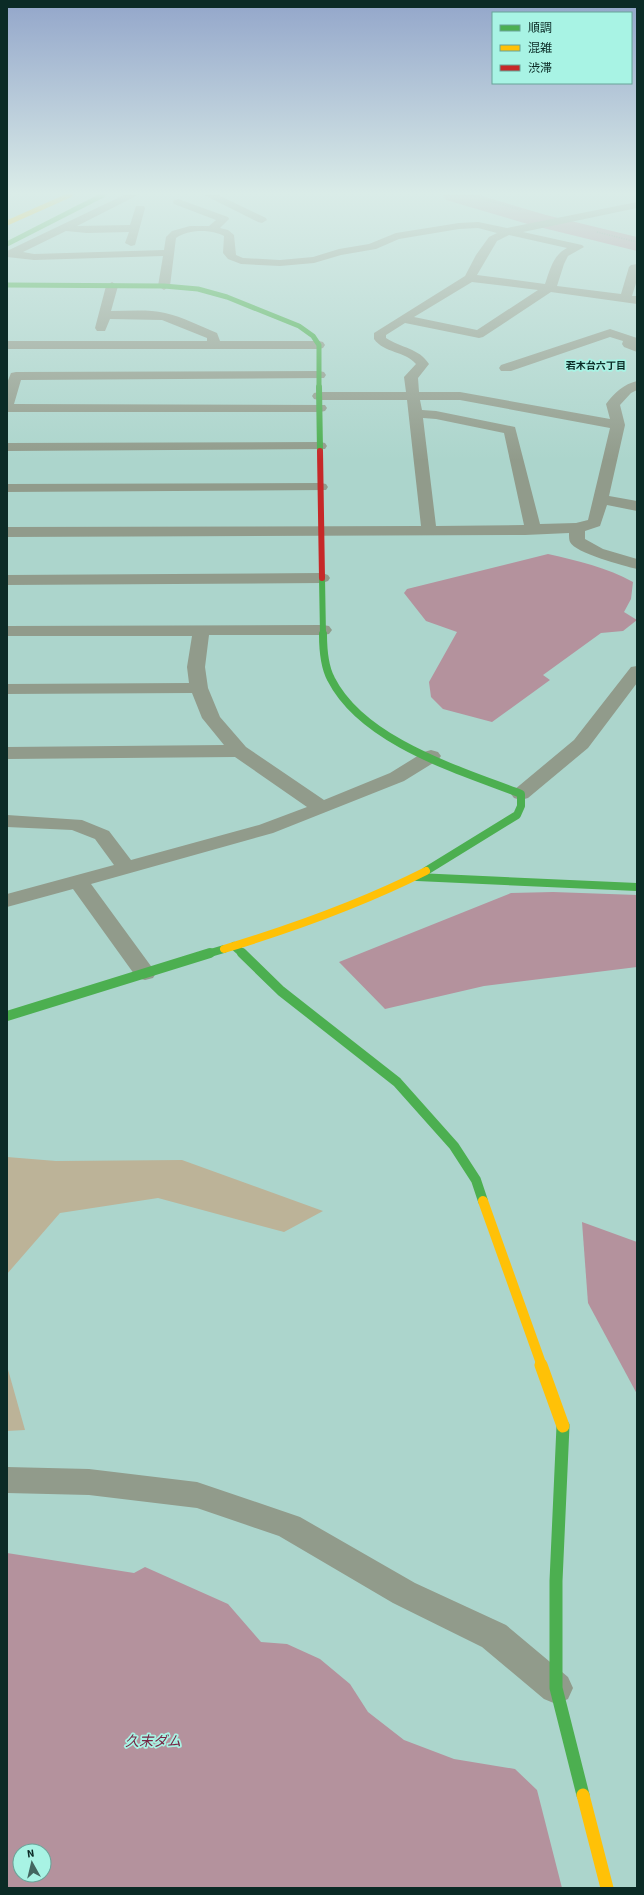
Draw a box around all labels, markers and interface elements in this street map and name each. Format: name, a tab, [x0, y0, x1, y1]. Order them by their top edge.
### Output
legend	[492, 12, 632, 84]
text: 順調	[528, 20, 552, 37]
text: 混雑	[528, 40, 552, 57]
text: 渋滞	[528, 60, 552, 77]
district label: 若木台六丁目	[565, 359, 626, 373]
water label: 久末ダム	[125, 1732, 181, 1752]
north arrow	[12, 1843, 52, 1883]
text: N	[26, 1846, 35, 1862]

